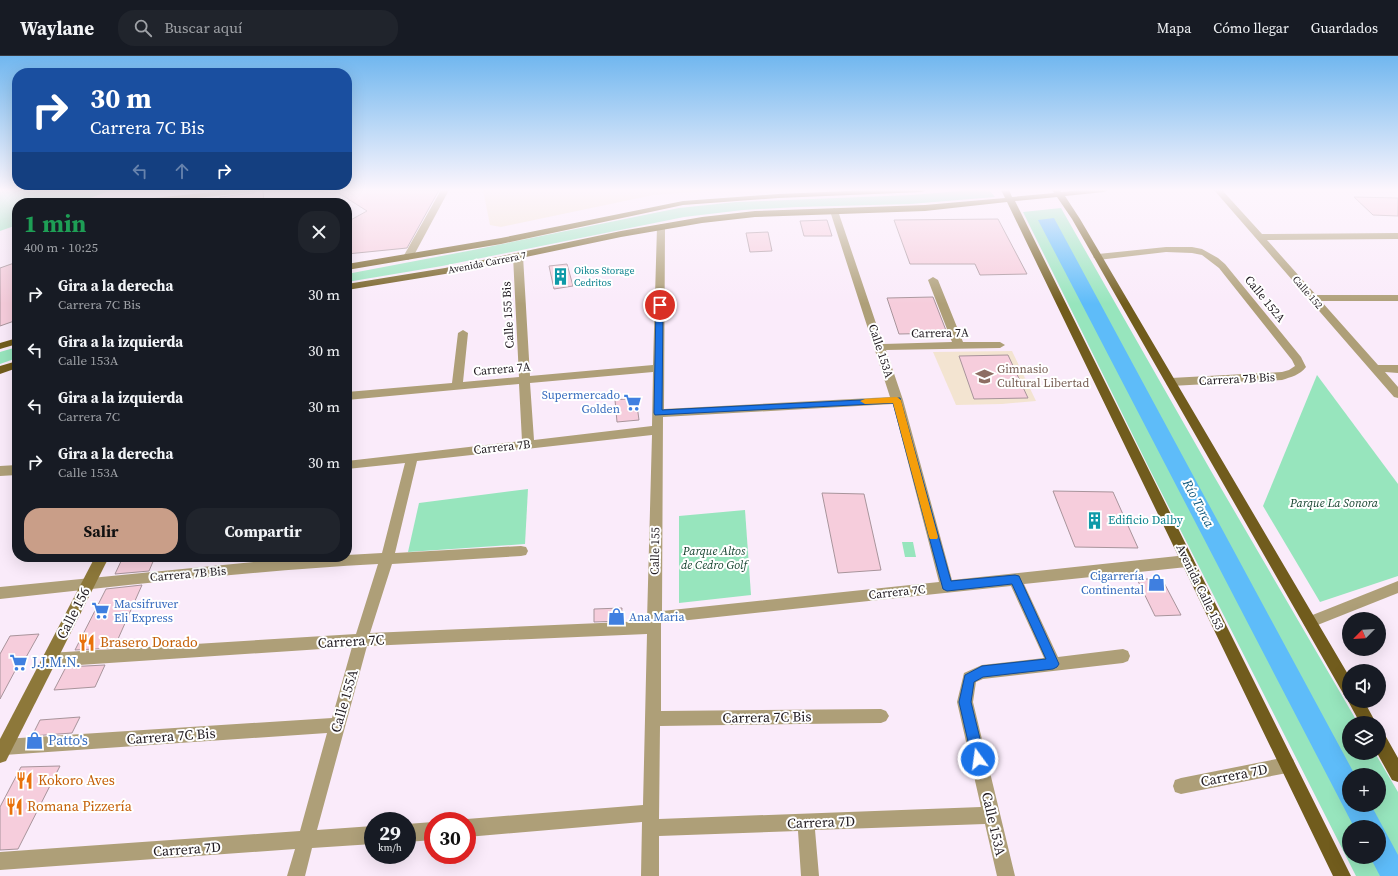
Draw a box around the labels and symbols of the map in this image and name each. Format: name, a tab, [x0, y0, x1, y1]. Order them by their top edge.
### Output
street label: Avenida Carrera 7	[447, 249, 527, 276]
place label: Oikos Storage Cedritos	[574, 264, 635, 289]
building icon: Oikos Storage Cedritos	[551, 266, 571, 286]
street label: Calle 152A	[1241, 272, 1289, 326]
street label: Calle 152	[1290, 273, 1326, 312]
street label: Calle 155 Bis	[498, 281, 518, 349]
pin	[643, 288, 677, 322]
street label: Calle 153A	[865, 322, 897, 380]
street label: Carrera 7A	[911, 324, 969, 342]
street label: Carrera 7A	[473, 359, 531, 379]
place label: Gimnasio Cultural Libertad	[997, 361, 1089, 391]
school or university icon: Gimnasio Cultural Libertad	[974, 366, 994, 386]
street label: Carrera 7B Bis	[1198, 369, 1276, 389]
place label: Supermercado Golden	[542, 387, 620, 417]
supermarket icon: Supermercado Golden	[623, 392, 643, 412]
street label: Carrera 7B	[473, 436, 532, 458]
water label: Río Torca	[1178, 475, 1218, 530]
park label: Parque La Sonora	[1289, 495, 1379, 511]
building icon: Edificio Dalby	[1085, 510, 1105, 530]
place label: Edificio Dalby	[1108, 512, 1184, 528]
street label: Calle 155	[647, 527, 663, 575]
street label: Avenida Calle 153	[1172, 542, 1228, 632]
park label: Parque Altos de Cedro Golf	[681, 543, 749, 573]
street label: Carrera 7B Bis	[149, 563, 227, 585]
place label: Cigarrería Continental	[1081, 568, 1145, 598]
shop icon: Cigarrería Continental	[1147, 573, 1167, 593]
street label: Carrera 7C	[868, 581, 927, 603]
street label: Calle 156	[51, 584, 95, 642]
place label: Macsifruver Eli Express	[114, 596, 178, 626]
supermarket icon: Macsifruver Eli Express	[91, 601, 111, 621]
shop icon: Ana Maria	[606, 607, 626, 627]
place label: Ana Maria	[629, 609, 685, 625]
north arrow	[1342, 612, 1386, 656]
street label: Carrera 7C	[317, 629, 385, 653]
restaurant icon: Brasero Dorado	[77, 632, 97, 652]
place label: Brasero Dorado	[100, 632, 198, 652]
supermarket icon: J.J.M.N.	[9, 652, 29, 672]
place label: J.J.M.N.	[31, 652, 80, 672]
street label: Calle 155A	[325, 666, 363, 735]
street label: Carrera 7C Bis	[722, 706, 812, 728]
street label: Carrera 7C Bis	[126, 723, 216, 749]
shop icon: Patto's	[25, 730, 45, 750]
place label: Patto's	[48, 730, 88, 750]
position arrow	[957, 738, 999, 780]
street label: Carrera 7D	[1199, 759, 1269, 791]
restaurant icon: Kokoro Aves	[15, 770, 35, 790]
place label: Kokoro Aves	[38, 770, 115, 790]
street label: Calle 153A	[977, 790, 1011, 859]
restaurant icon: Romana Pizzería	[4, 796, 24, 816]
place label: Romana Pizzería	[27, 796, 133, 816]
street label: Carrera 7D	[787, 811, 855, 833]
speed limit sign: 30	[424, 812, 476, 864]
street label: Carrera 7D	[152, 837, 222, 861]

